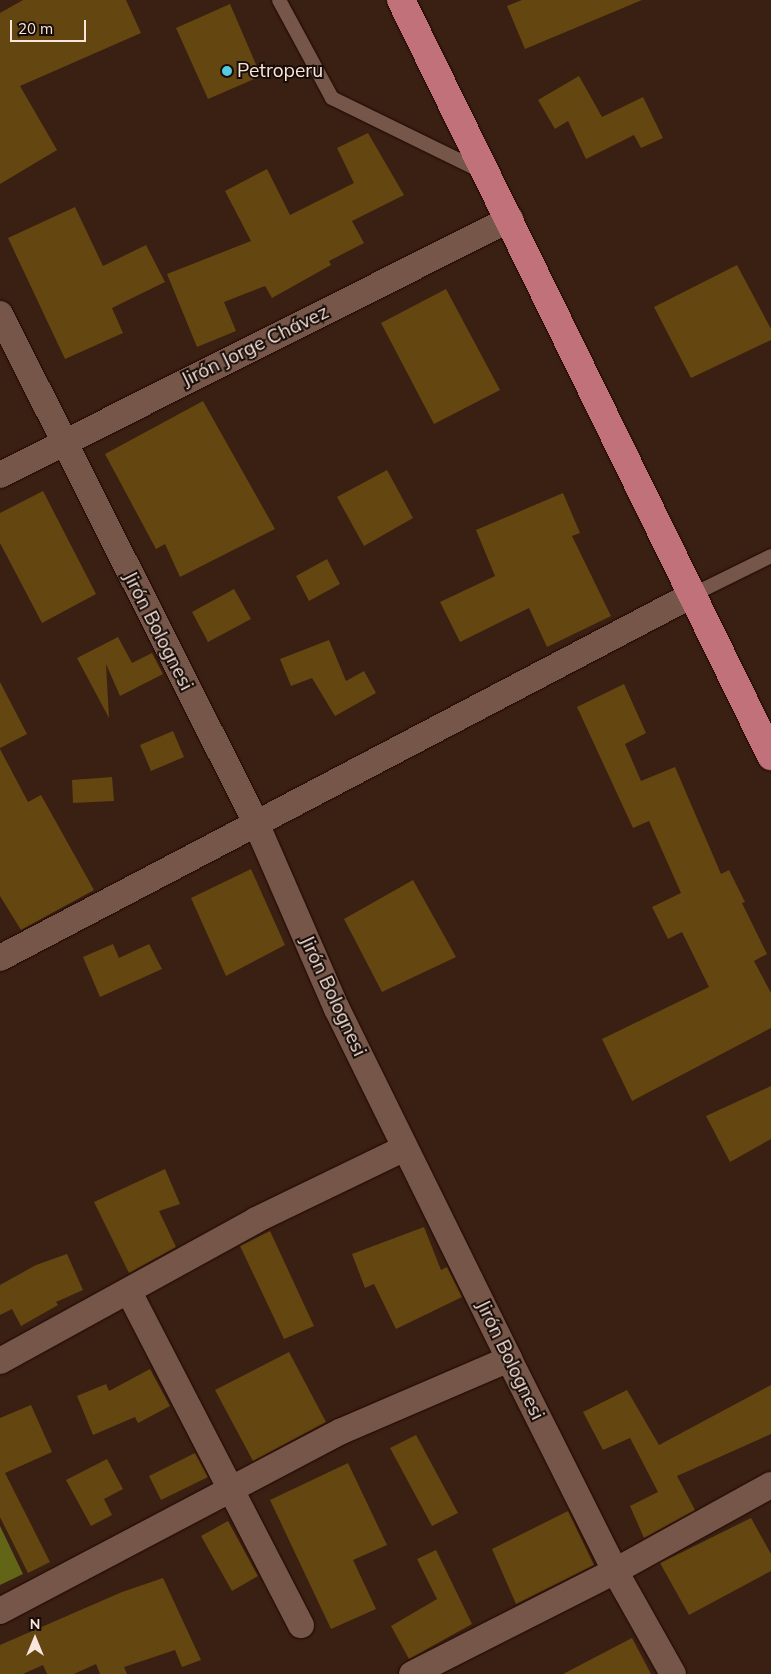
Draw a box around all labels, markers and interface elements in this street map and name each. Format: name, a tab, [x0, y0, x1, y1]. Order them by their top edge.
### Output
scale bar	[12, 10, 89, 42]
text: 20 m	[18, 19, 53, 38]
place label: Petroperu	[237, 60, 323, 82]
marker: Petroperu	[221, 65, 233, 77]
street label: Jirón Jorge Chávez	[178, 301, 332, 391]
street label: Jirón Bolognesi	[118, 568, 198, 694]
street label: Jirón Bolognesi	[295, 932, 371, 1060]
street label: Jirón Bolognesi	[471, 1296, 549, 1424]
north arrow	[10, 1614, 60, 1664]
text: N	[30, 1615, 40, 1633]

